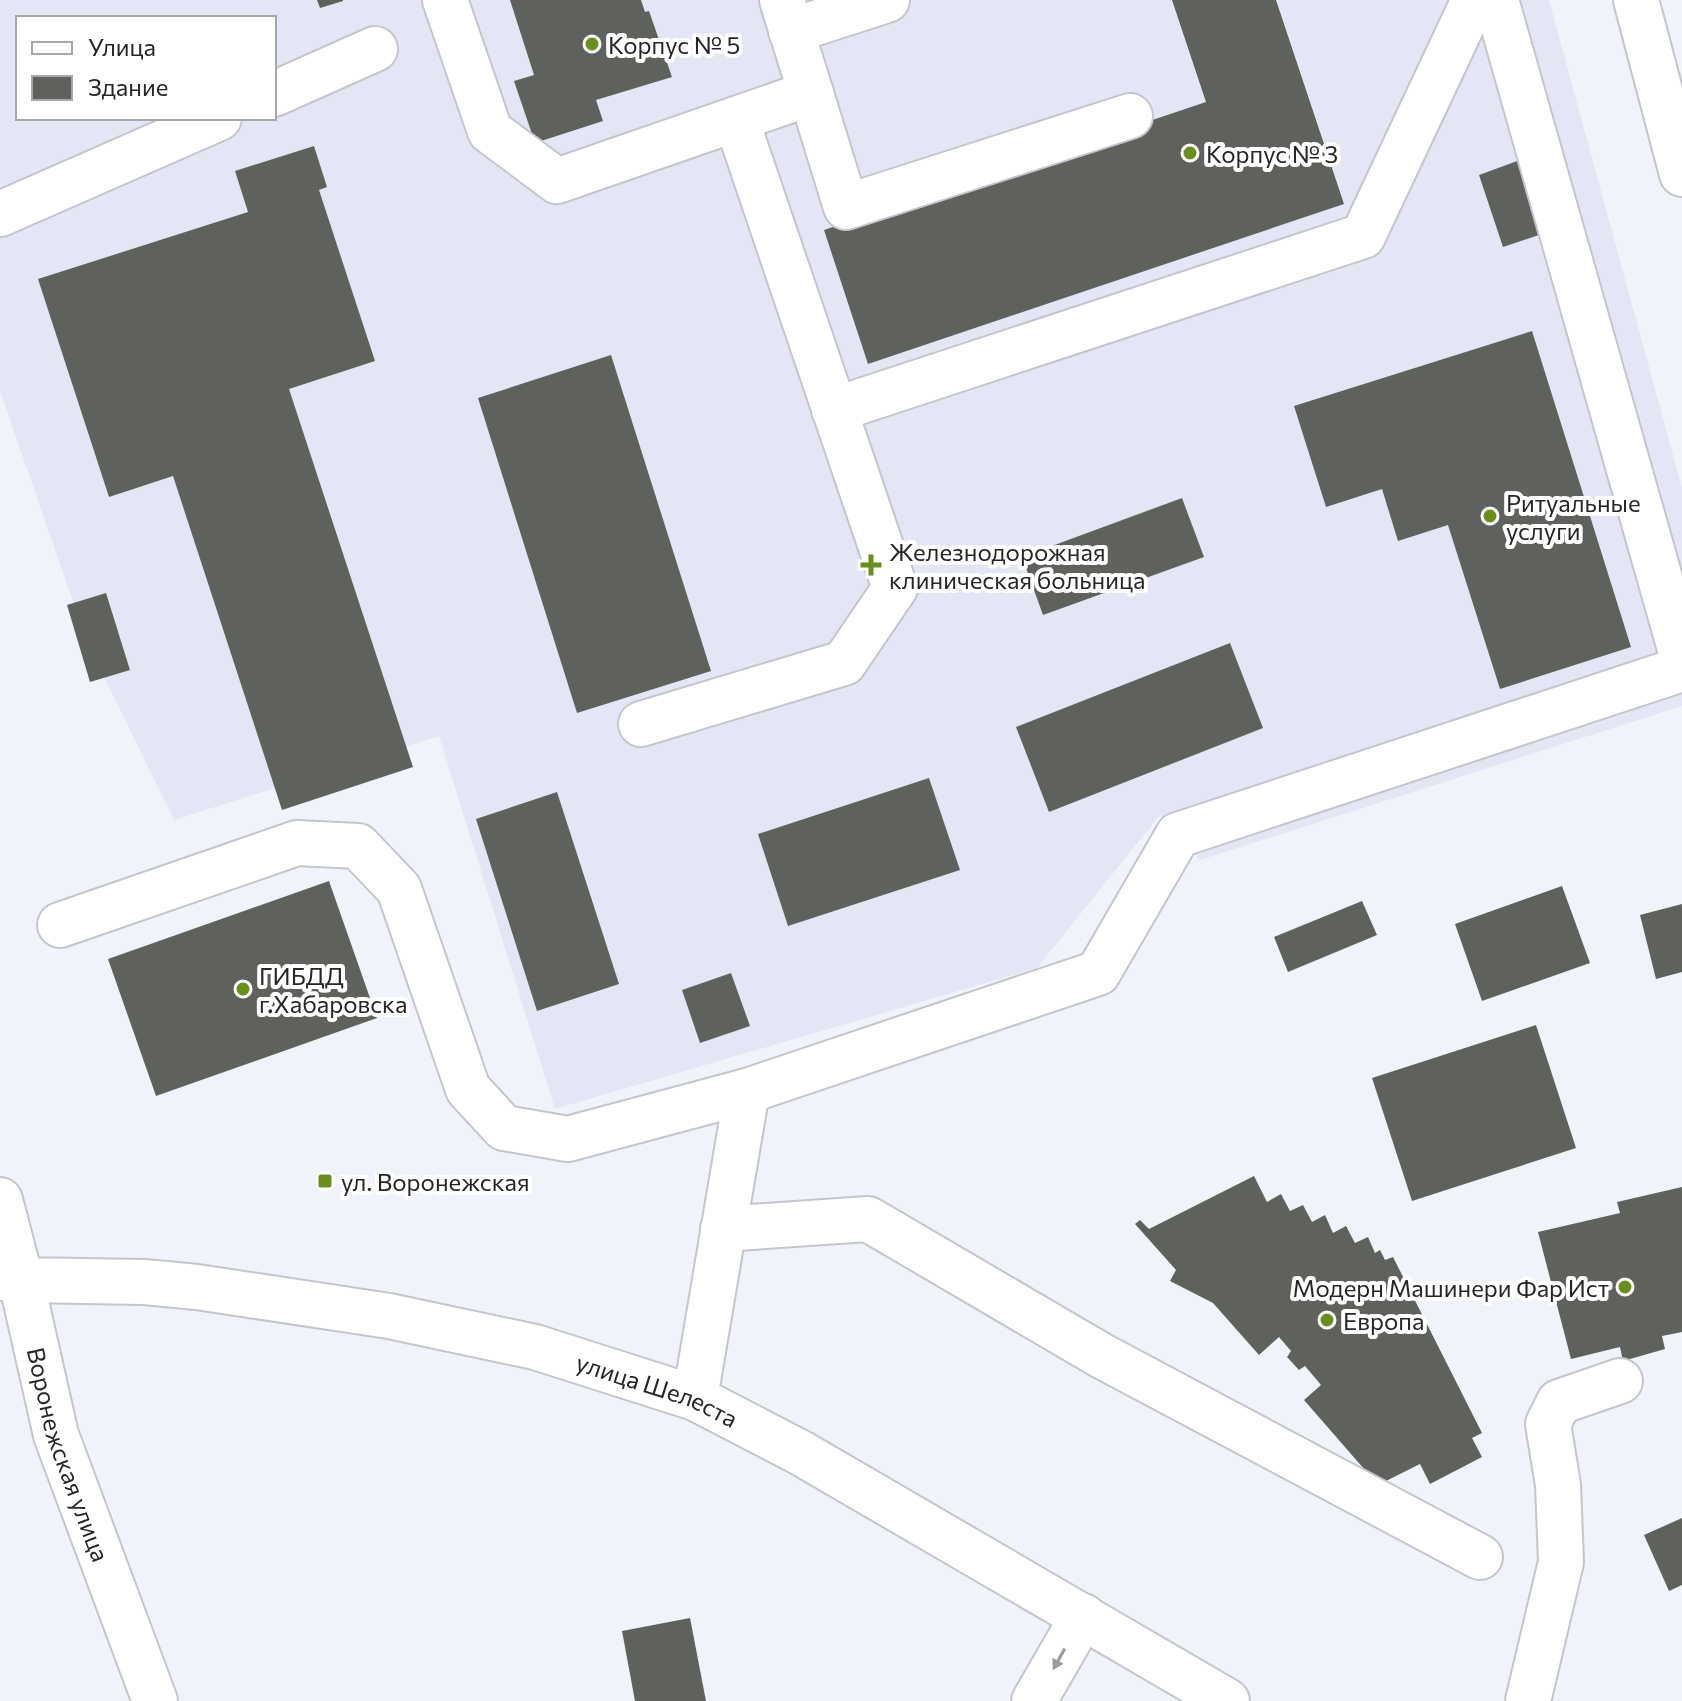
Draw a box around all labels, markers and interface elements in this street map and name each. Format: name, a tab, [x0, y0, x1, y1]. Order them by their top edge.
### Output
legend	[16, 16, 276, 120]
place label: Корпус № 5	[608, 30, 740, 59]
text: Улица	[88, 32, 156, 61]
marker: Корпус № 5	[583, 35, 601, 53]
text: Здание	[88, 72, 168, 101]
place label: Корпус № 3	[1206, 139, 1338, 168]
marker: Корпус № 3	[1181, 144, 1199, 162]
place label: Ритуальные услуги	[1506, 488, 1641, 545]
marker: Ритуальные услуги	[1481, 507, 1499, 525]
place label: Железнодорожная клиническая больница	[889, 537, 1145, 594]
marker: Железнодорожная клиническая больница	[860, 554, 882, 576]
place label: ГИБДД г.Хабаровска	[259, 961, 407, 1018]
marker: ГИБДД г.Хабаровска	[234, 980, 252, 998]
place label: ул. Воронежская	[341, 1167, 530, 1196]
marker: ул. Воронежская	[316, 1172, 334, 1190]
place label: Модерн Машинери Фар Ист	[1293, 1273, 1609, 1302]
marker: Модерн Машинери Фар Ист	[1616, 1278, 1634, 1296]
place label: Европа	[1343, 1306, 1424, 1335]
marker: Европа	[1318, 1311, 1336, 1329]
street label: Воронежская улица	[22, 1344, 116, 1565]
street label: улица Шелеста	[573, 1347, 743, 1432]
one-way arrow	[1053, 1648, 1067, 1670]

